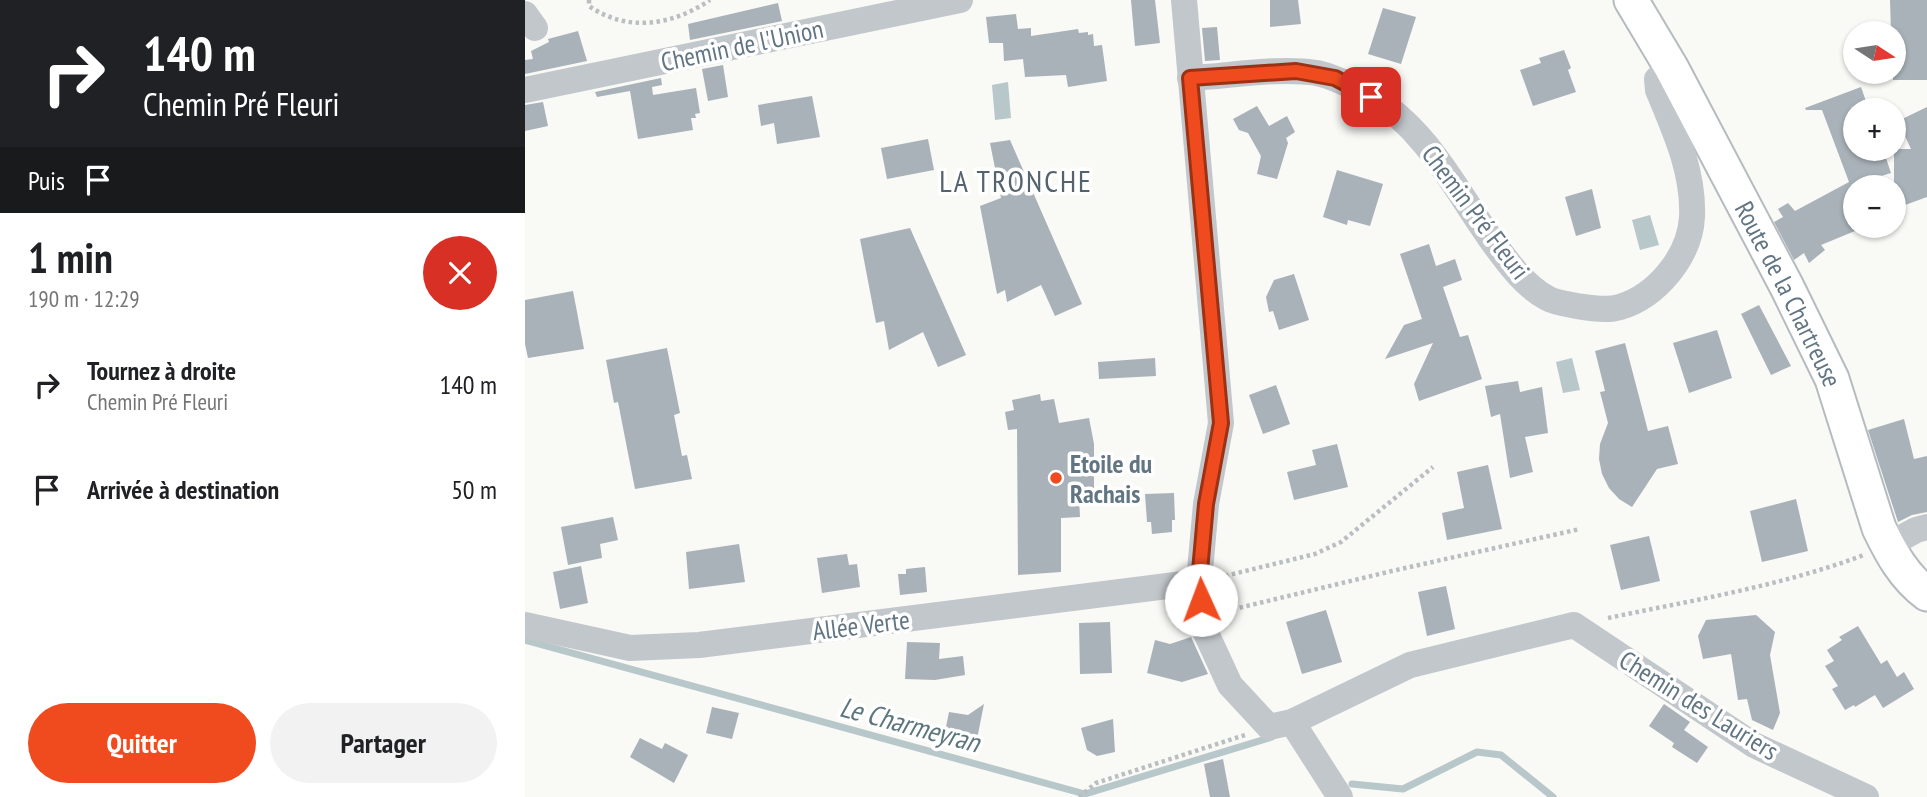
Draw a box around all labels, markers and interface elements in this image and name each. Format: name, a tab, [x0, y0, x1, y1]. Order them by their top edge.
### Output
street label: Chemin de l'Union	[658, 12, 826, 78]
text: 140 m	[143, 21, 256, 85]
north arrow	[1843, 21, 1906, 84]
map controls	[1843, 21, 1906, 238]
icon: right	[28, 28, 119, 119]
pin	[1341, 67, 1401, 127]
icon: arrive	[1352, 78, 1390, 116]
text: Chemin Pré Fleuri	[143, 83, 339, 125]
button: +	[1843, 98, 1906, 161]
street label: Chemin Pré Fleuri	[1415, 138, 1537, 286]
icon: arrive	[79, 161, 117, 199]
district label: LA TRONCHE	[939, 161, 1093, 200]
text: Puis	[28, 164, 65, 197]
button: −	[1843, 175, 1906, 238]
street label: Route de la Chartreuse	[1728, 195, 1850, 391]
text: 1 min	[28, 230, 113, 285]
button: close	[423, 236, 497, 310]
text: 190 m · 12:29	[28, 284, 140, 313]
text: Tournez à droite	[87, 354, 236, 387]
icon: right	[28, 366, 66, 404]
text: 140 m	[439, 368, 497, 401]
text: Chemin Pré Fleuri	[87, 387, 228, 416]
place label: Etoile du Rachais	[1070, 447, 1152, 510]
marker: Etoile du Rachais	[1048, 470, 1064, 486]
icon: arrive	[28, 471, 66, 509]
text: Arrivée à destination	[87, 473, 279, 506]
text: 50 m	[451, 473, 497, 506]
position arrow	[1164, 563, 1238, 637]
street label: Allée Verte	[811, 603, 911, 647]
street label: Chemin des Lauriers	[1613, 643, 1785, 767]
water label: Le Charmeyran	[836, 688, 985, 761]
button: Quitter	[28, 703, 256, 783]
button: Partager	[270, 703, 497, 783]

